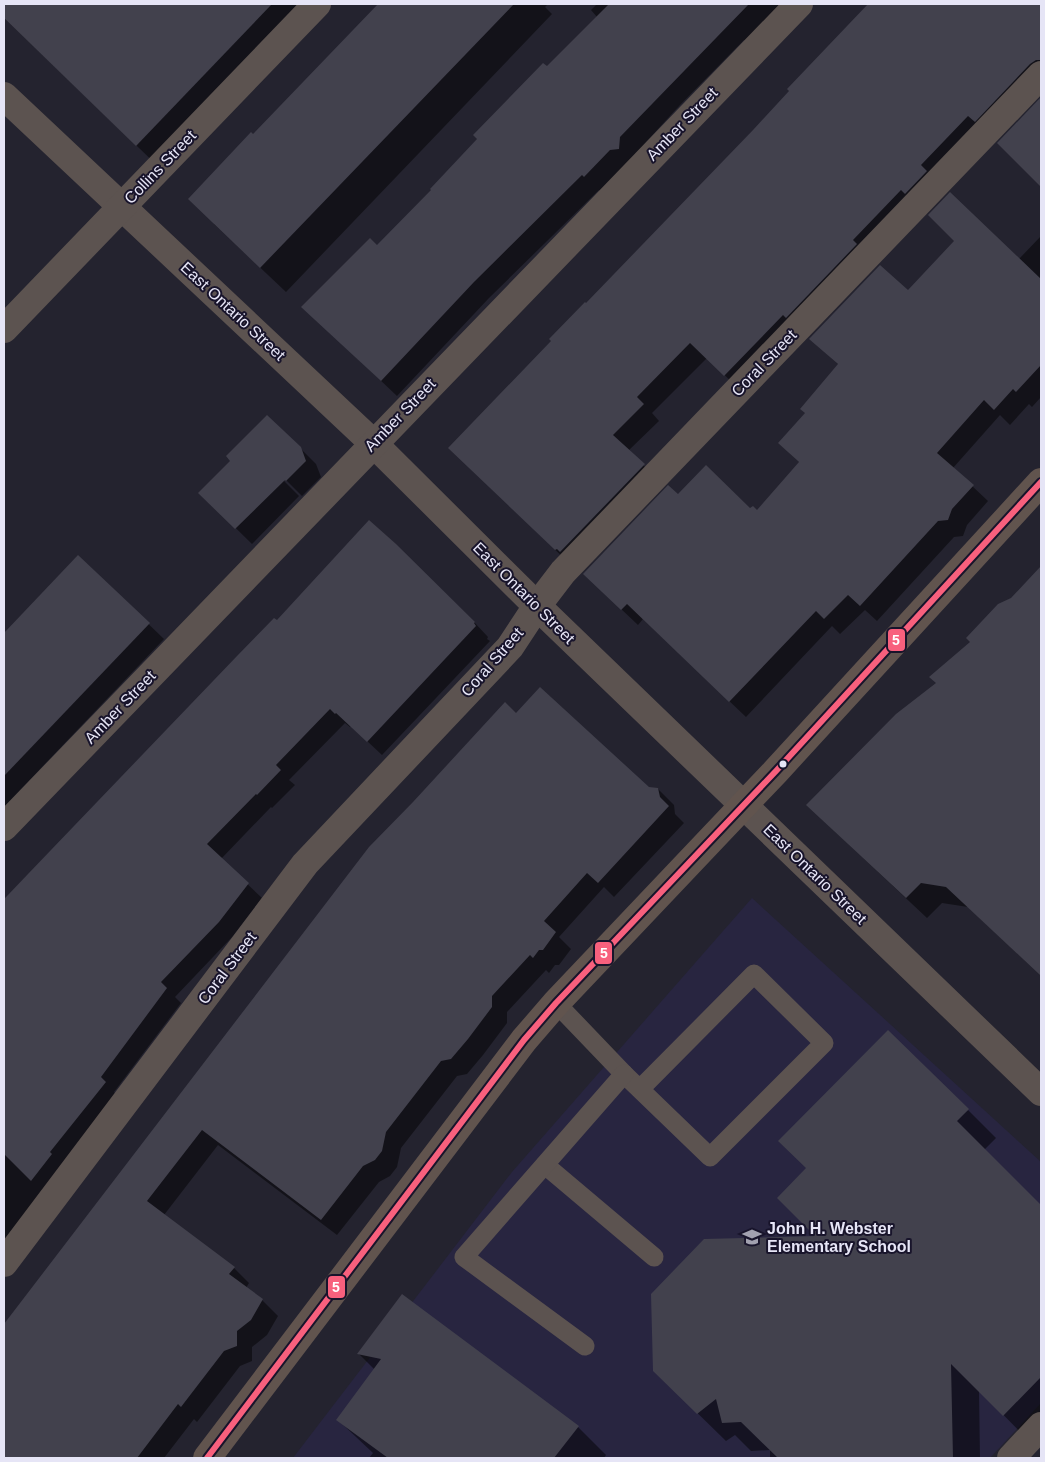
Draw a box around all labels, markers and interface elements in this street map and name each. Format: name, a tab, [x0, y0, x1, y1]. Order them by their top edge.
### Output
street label: Amber Street	[643, 84, 721, 164]
street label: Collins Street	[121, 126, 200, 207]
street label: East Ontario Street	[177, 258, 289, 364]
street label: Coral Street	[728, 326, 800, 400]
street label: Amber Street	[361, 375, 439, 455]
street label: East Ontario Street	[470, 539, 579, 648]
street label: Coral Street	[458, 624, 527, 700]
line badge: 5	[887, 628, 906, 652]
text: 5	[892, 632, 900, 648]
street label: Amber Street	[81, 667, 159, 747]
unlabelled marker	[778, 759, 788, 769]
street label: East Ontario Street	[760, 821, 870, 928]
street label: Coral Street	[195, 928, 260, 1007]
line badge: 5	[594, 941, 613, 965]
text: 5	[600, 945, 608, 961]
place label: John H. Webster Elementary School	[767, 1220, 911, 1255]
school or university icon: John H. Webster Elementary School	[741, 1226, 763, 1248]
line badge: 5	[327, 1275, 346, 1299]
text: 5	[332, 1279, 340, 1295]

